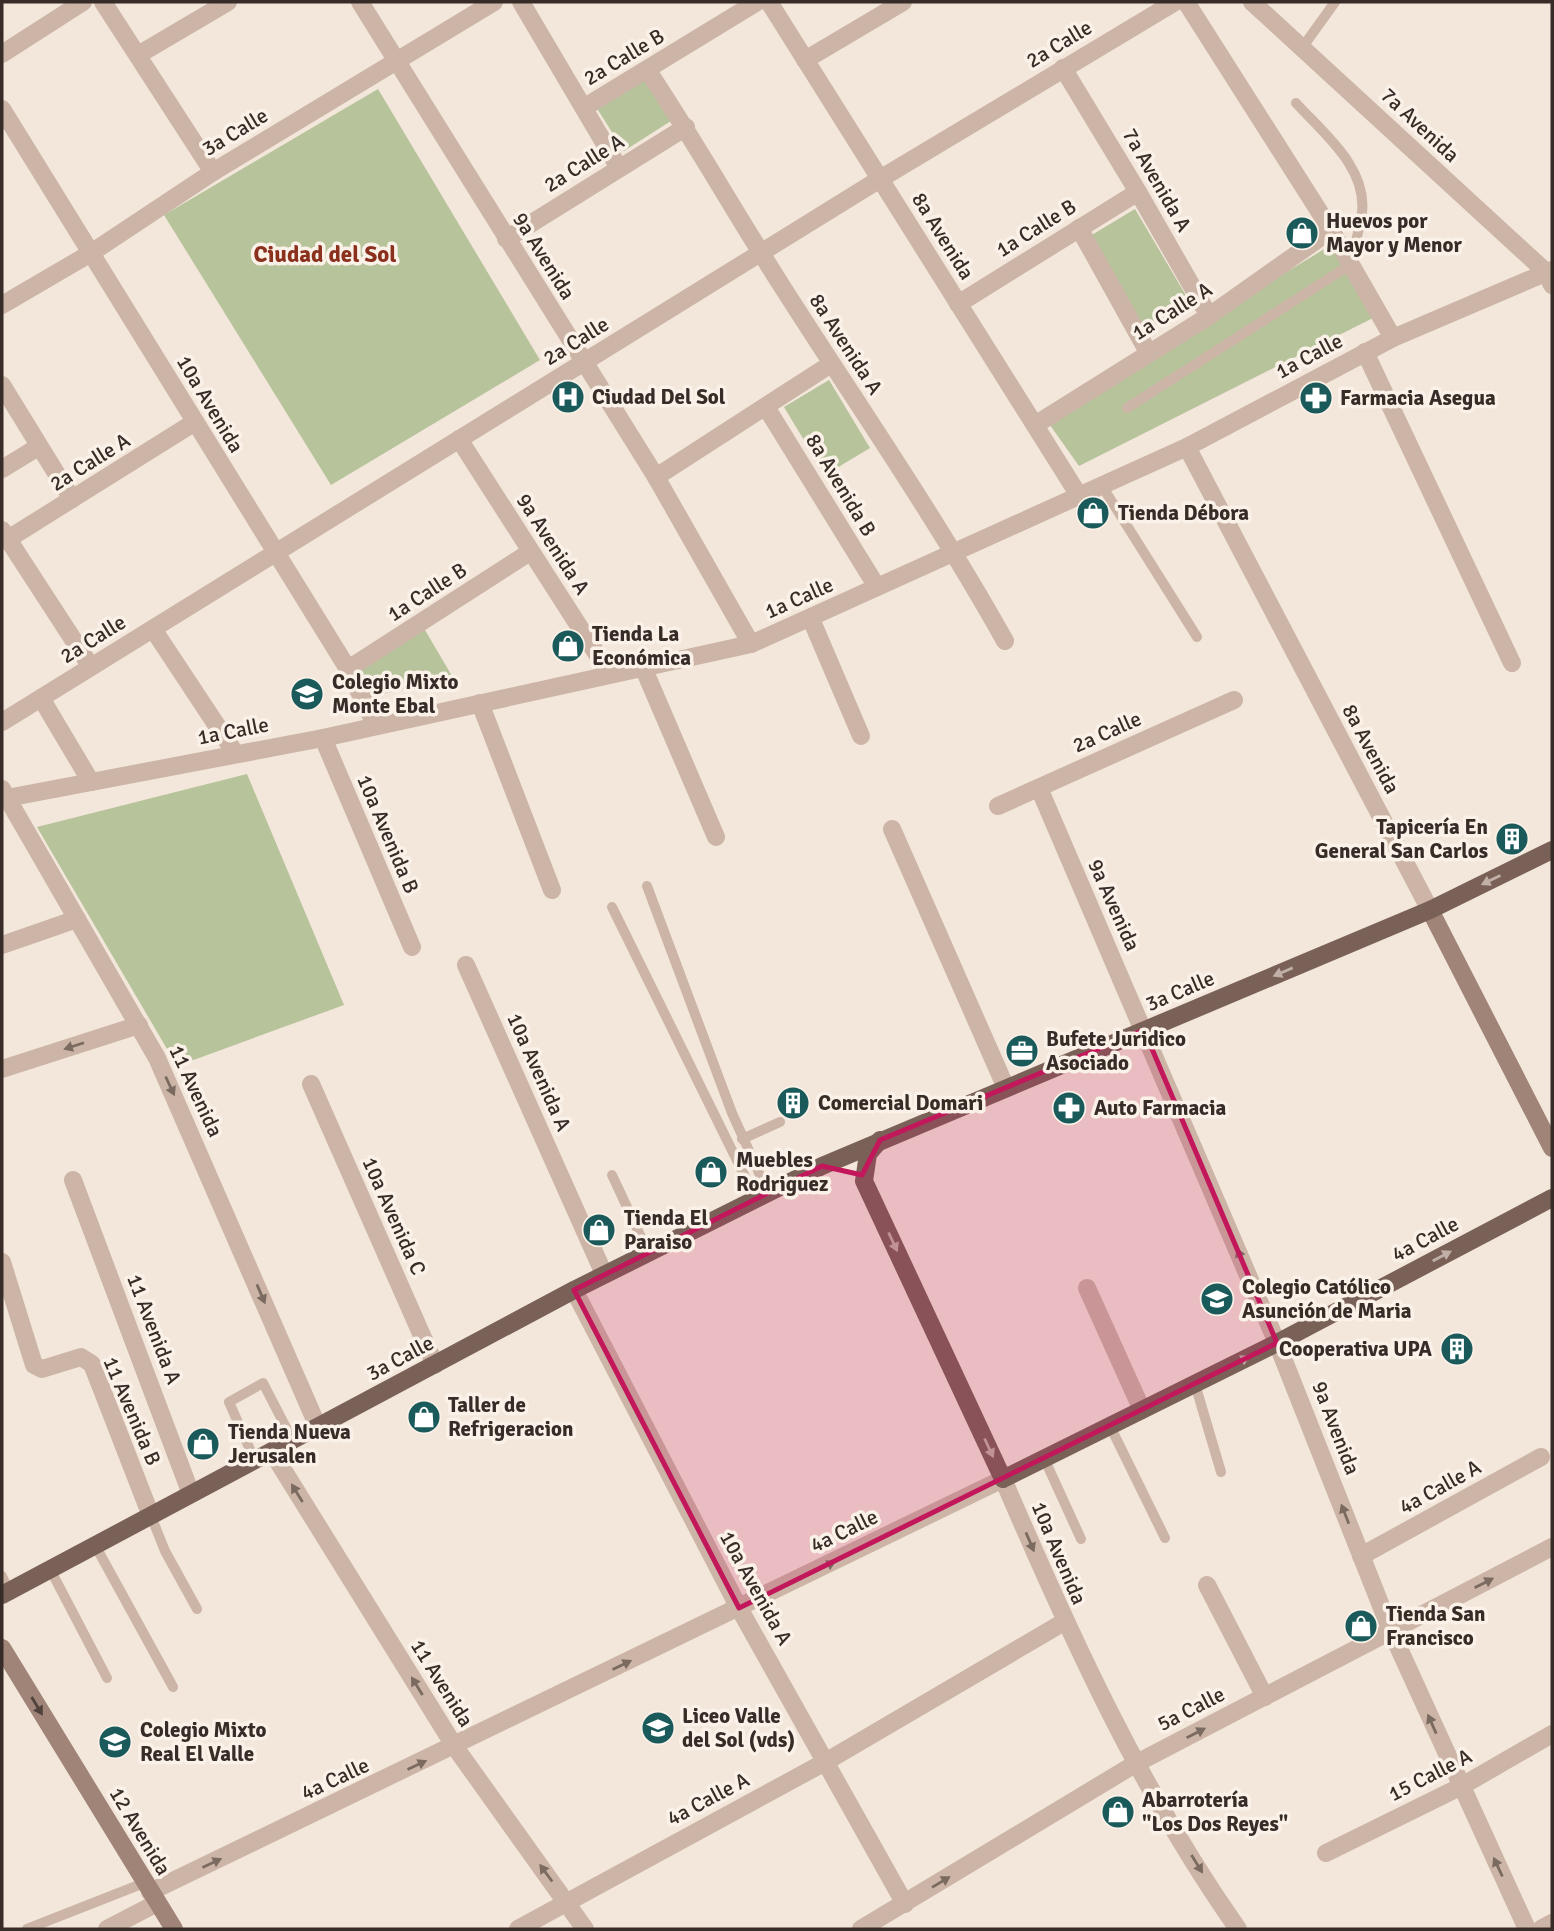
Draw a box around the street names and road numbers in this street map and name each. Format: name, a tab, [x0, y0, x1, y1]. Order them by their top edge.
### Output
street label: 2a Calle	[1021, 14, 1097, 74]
street label: 2a Calle B	[579, 23, 669, 91]
street label: 7a Avenida	[1375, 82, 1465, 168]
street label: 3a Calle	[197, 102, 273, 162]
street label: 7a Avenida A	[1117, 124, 1197, 237]
street label: 2a Calle A	[539, 128, 629, 198]
street label: 8a Avenida	[906, 188, 980, 284]
street label: 1a Calle B	[991, 193, 1081, 263]
street label: 9a Avenida	[507, 208, 581, 304]
street label: 1a Calle A	[1127, 276, 1217, 346]
street label: 8a Avenida A	[804, 289, 888, 400]
street label: 2a Calle	[538, 311, 614, 371]
street label: 1a Calle	[1271, 328, 1347, 384]
street label: 10a Avenida	[171, 351, 249, 457]
street label: 2a Calle A	[45, 427, 135, 497]
street label: 8a Avenida B	[800, 429, 882, 541]
street label: 9a Avenida A	[511, 489, 595, 600]
street label: 1a Calle B	[382, 557, 472, 627]
street label: 1a Calle	[761, 571, 837, 625]
street label: 2a Calle	[55, 609, 131, 669]
street label: 8a Avenida	[1337, 700, 1405, 798]
street label: 2a Calle	[1069, 705, 1145, 759]
street label: 1a Calle	[195, 711, 271, 751]
street label: 10a Avenida B	[351, 771, 425, 897]
street label: 9a Avenida	[1082, 855, 1146, 955]
street label: 3a Calle	[1142, 965, 1218, 1017]
street label: 10a Avenida A	[501, 1009, 577, 1135]
street label: 11 Avenida	[163, 1041, 229, 1141]
street label: 10a Avenida C	[356, 1153, 432, 1279]
street label: 4a Calle	[1387, 1211, 1463, 1267]
street label: 11 Avenida A	[121, 1270, 187, 1388]
street label: 3a Calle	[362, 1330, 438, 1386]
street label: 11 Avenida B	[97, 1353, 167, 1469]
street label: 9a Avenida	[1306, 1378, 1366, 1478]
street label: 4a Calle A	[1394, 1454, 1486, 1520]
street label: 10a Avenida	[1026, 1498, 1092, 1608]
street label: 4a Calle	[806, 1503, 882, 1559]
street label: 10a Avenida A	[714, 1526, 798, 1650]
street label: 11 Avenida	[405, 1634, 479, 1732]
street label: 5a Calle	[1153, 1681, 1229, 1737]
street label: 15 Calle A	[1384, 1743, 1476, 1807]
street label: 4a Calle	[297, 1752, 373, 1806]
street label: 4a Calle A	[662, 1766, 754, 1832]
street label: 12 Avenida	[103, 1782, 177, 1880]

